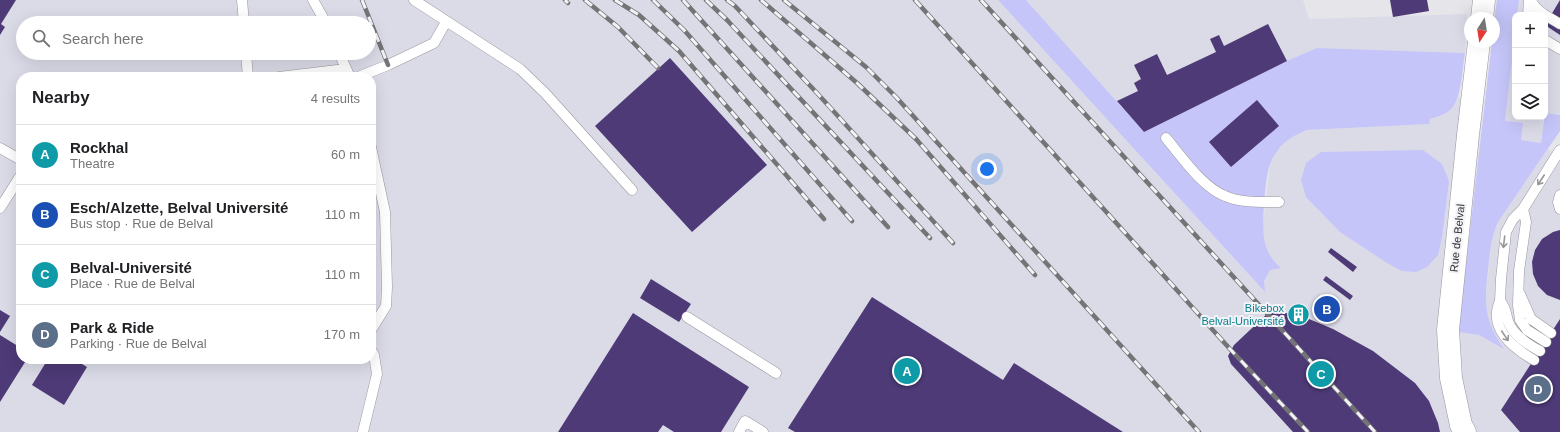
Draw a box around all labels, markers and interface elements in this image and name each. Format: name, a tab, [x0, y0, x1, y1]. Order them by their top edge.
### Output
north arrow	[1464, 12, 1500, 48]
map controls	[1512, 12, 1548, 120]
button: +	[1512, 12, 1548, 48]
search box	[16, 16, 376, 60]
icon: search	[30, 27, 52, 49]
text: Search here	[62, 30, 144, 47]
button: −	[1512, 48, 1548, 84]
button: layers	[1512, 84, 1548, 120]
text: Nearby	[32, 88, 90, 107]
text: 4 results	[311, 91, 360, 106]
text: Rockhal	[70, 139, 128, 156]
text: A	[40, 147, 50, 162]
text: 60 m	[331, 147, 360, 162]
text: Theatre	[70, 156, 115, 171]
your location	[977, 159, 997, 179]
one-way arrow	[1537, 174, 1545, 185]
text: Esch/Alzette, Belval Université	[70, 199, 288, 216]
street label: Rue de Belval	[1447, 203, 1467, 273]
text: B	[40, 207, 50, 222]
text: 110 m	[325, 207, 360, 222]
text: Bus stop · Rue de Belval	[70, 216, 213, 231]
one-way arrow	[1500, 235, 1508, 248]
text: Belval-Université	[70, 259, 192, 276]
text: C	[40, 267, 50, 282]
text: 110 m	[325, 267, 360, 282]
text: Place · Rue de Belval	[70, 276, 195, 291]
pin: B	[1314, 294, 1340, 324]
building icon: Bikebox Belval-Université	[1286, 301, 1312, 327]
place label: Bikebox Belval-Université	[1201, 302, 1284, 327]
text: Park & Ride	[70, 319, 154, 336]
text: D	[40, 327, 50, 342]
text: 170 m	[324, 327, 360, 342]
one-way arrow	[1501, 331, 1509, 342]
text: Parking · Rue de Belval	[70, 336, 207, 351]
pin: A	[894, 356, 920, 386]
pin: C	[1308, 359, 1334, 389]
pin: D	[1525, 374, 1551, 404]

